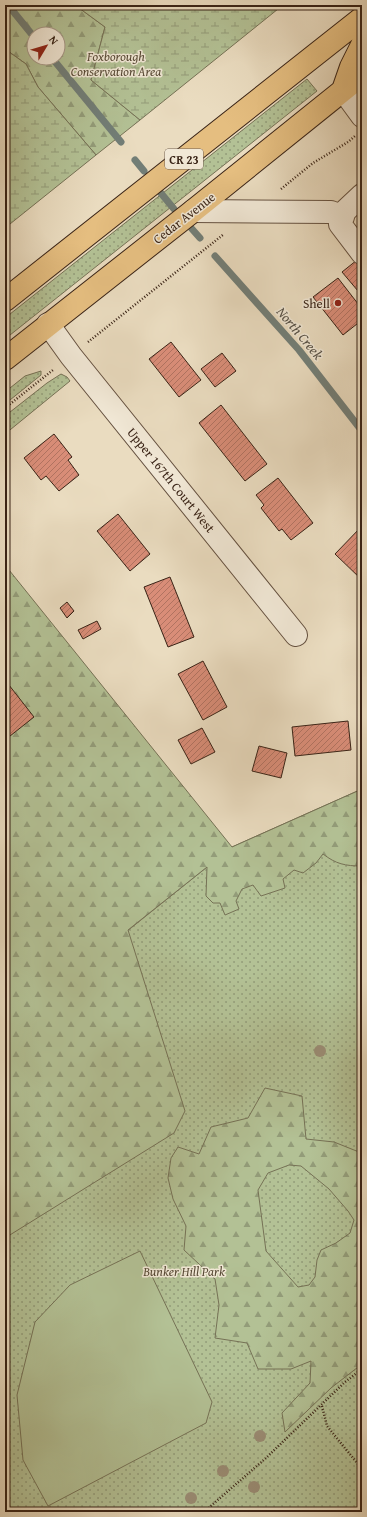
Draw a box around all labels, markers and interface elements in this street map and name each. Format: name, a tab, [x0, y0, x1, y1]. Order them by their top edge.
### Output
north arrow	[26, 26, 66, 66]
text: N	[45, 32, 63, 48]
park label: Foxborough Conservation Area	[71, 47, 161, 81]
road number: CR 23	[165, 149, 203, 169]
street label: Cedar Avenue	[149, 188, 219, 248]
place label: Shell	[303, 294, 330, 313]
marker: Shell	[333, 298, 343, 308]
water label: North Creek	[272, 302, 328, 364]
street label: Upper 167th Court West	[123, 423, 220, 537]
park label: Bunker Hill Park	[142, 1262, 225, 1281]

